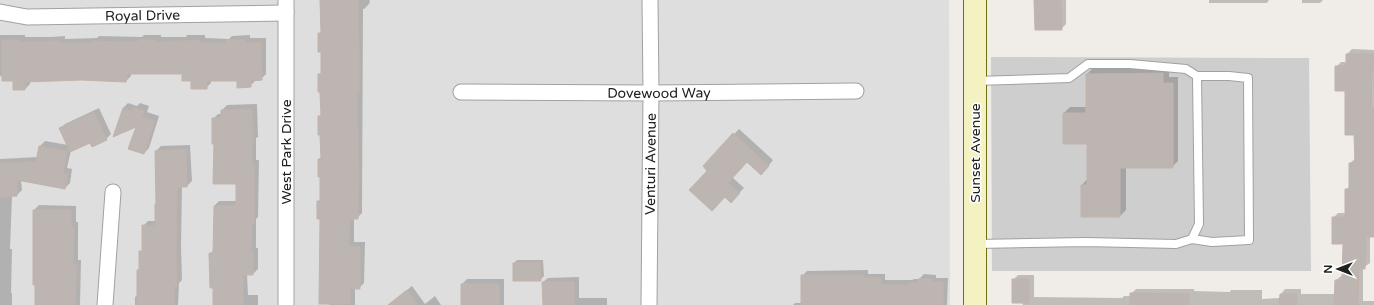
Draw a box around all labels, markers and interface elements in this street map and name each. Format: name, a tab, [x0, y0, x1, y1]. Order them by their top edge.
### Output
street label: Royal Drive	[105, 7, 180, 25]
street label: Dovewood Way	[607, 84, 711, 102]
street label: West Park Drive	[278, 99, 295, 205]
street label: Sunset Avenue	[967, 103, 984, 203]
street label: Venturi Avenue	[642, 113, 660, 215]
north arrow	[1318, 249, 1358, 289]
text: N	[1322, 265, 1335, 273]

